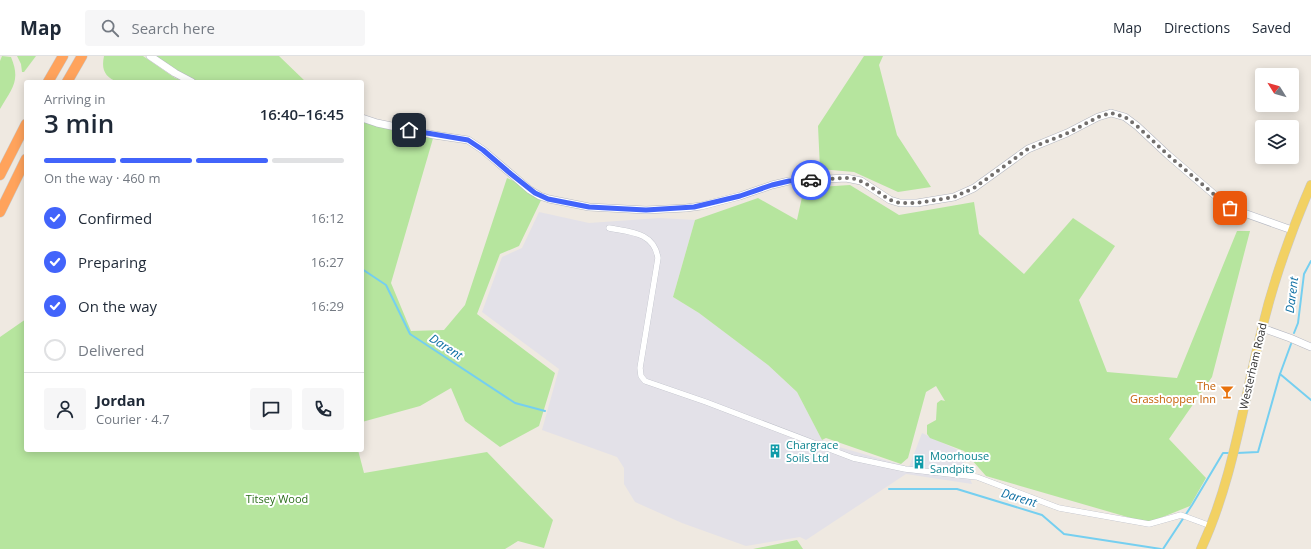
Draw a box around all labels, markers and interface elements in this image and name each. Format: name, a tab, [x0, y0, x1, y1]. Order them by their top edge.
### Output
search box	[85, 10, 365, 46]
text: Map	[20, 15, 61, 41]
icon: search	[99, 17, 121, 39]
text: Search here	[131, 18, 215, 38]
text: Map	[1113, 18, 1142, 37]
text: Directions	[1164, 18, 1230, 37]
text: Saved	[1252, 18, 1291, 37]
north arrow	[1255, 68, 1299, 112]
map controls	[1255, 68, 1299, 164]
text: Arriving in	[44, 90, 106, 108]
text: 16:40–16:45	[260, 104, 344, 124]
text: 3 min	[44, 105, 114, 141]
pin	[392, 113, 426, 147]
icon: home	[398, 119, 420, 141]
button: layers	[1255, 120, 1299, 164]
courier	[791, 160, 831, 200]
text: On the way · 460 m	[44, 169, 160, 187]
icon: car	[800, 169, 822, 191]
pin	[1213, 191, 1247, 225]
icon: bag	[1219, 197, 1241, 219]
icon: check	[44, 207, 66, 229]
text: Confirmed	[78, 208, 152, 228]
text: 16:12	[311, 209, 344, 227]
icon: check	[44, 251, 66, 273]
text: Preparing	[78, 252, 146, 272]
text: 16:27	[311, 253, 344, 271]
water label: Darent	[1281, 275, 1302, 314]
icon: check	[44, 295, 66, 317]
text: On the way	[78, 296, 157, 316]
text: 16:29	[311, 297, 344, 315]
street label: Westerham Road	[1235, 321, 1270, 411]
water label: Darent	[426, 330, 467, 364]
text: Delivered	[78, 340, 145, 360]
place label: The Grasshopper Inn	[1130, 378, 1216, 406]
bar icon: The Grasshopper Inn	[1219, 384, 1235, 400]
button: person	[44, 388, 86, 430]
button: chat	[250, 388, 292, 430]
button: phone	[302, 388, 344, 430]
text: Jordan	[96, 390, 145, 410]
text: Courier · 4.7	[96, 410, 170, 428]
place label: Chargrace Soils Ltd	[786, 437, 838, 465]
building icon: Chargrace Soils Ltd	[767, 443, 783, 459]
place label: Moorhouse Sandpits	[930, 448, 989, 476]
building icon: Moorhouse Sandpits	[911, 454, 927, 470]
water label: Darent	[999, 484, 1040, 511]
park label: Titsey Wood	[246, 491, 308, 506]

